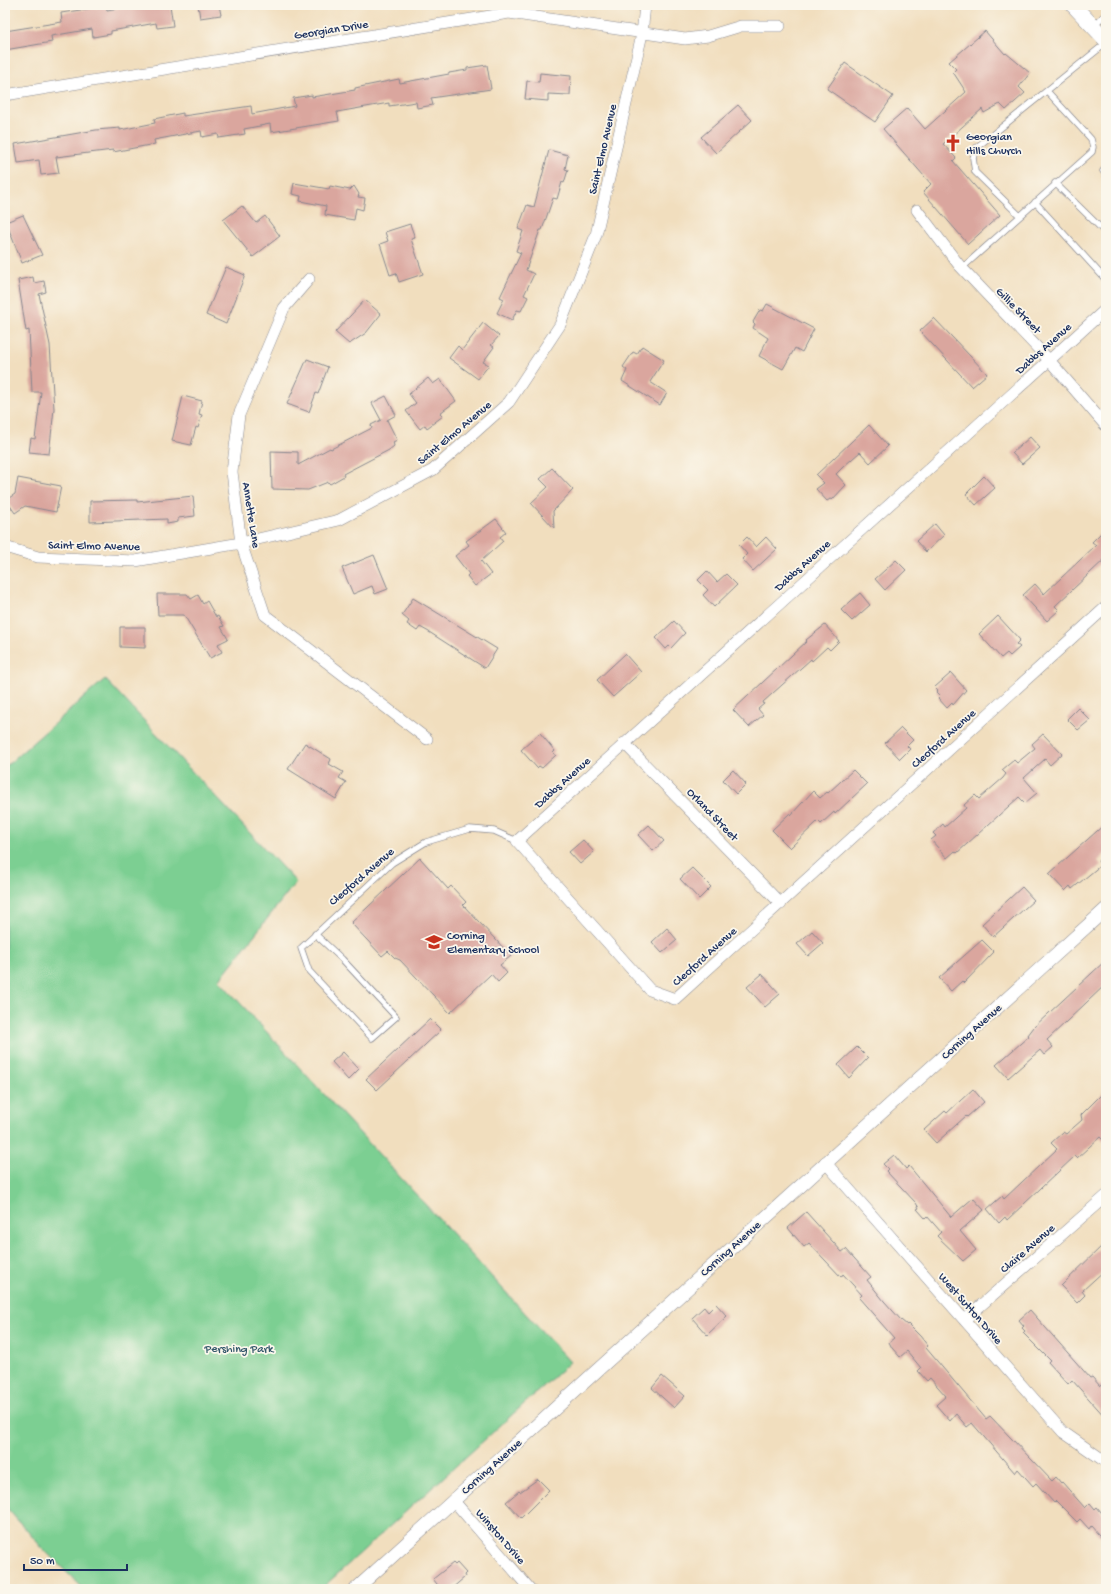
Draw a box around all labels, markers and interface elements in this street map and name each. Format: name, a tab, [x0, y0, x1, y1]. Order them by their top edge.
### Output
street label: Georgian Drive	[293, 18, 370, 44]
street label: Saint Elmo Avenue	[587, 102, 621, 196]
place label: Georgian Hills Church	[966, 131, 1022, 159]
church icon: Georgian Hills Church	[943, 133, 963, 153]
street label: Gillie Street	[992, 285, 1044, 338]
street label: Dabbs Avenue	[1013, 320, 1076, 379]
street label: Saint Elmo Avenue	[416, 398, 496, 468]
street label: Annette Lane	[238, 481, 262, 550]
street label: Dabbs Avenue	[772, 537, 835, 596]
street label: Saint Elmo Avenue	[48, 539, 141, 555]
street label: Cleoford Avenue	[909, 706, 980, 772]
street label: Dabbs Avenue	[532, 754, 595, 813]
street label: Orland Street	[683, 786, 741, 846]
street label: Cleoford Avenue	[327, 845, 398, 910]
street label: Cleoford Avenue	[670, 924, 741, 990]
place label: Corning Elementary School	[447, 930, 540, 958]
school or university icon: Corning Elementary School	[424, 932, 444, 952]
street label: Corning Avenue	[939, 1001, 1006, 1063]
street label: Corning Avenue	[698, 1218, 765, 1280]
street label: Claire Avenue	[998, 1221, 1059, 1277]
street label: West Sutton Drive	[935, 1271, 1005, 1349]
park label: Pershing Park	[204, 1343, 275, 1357]
street label: Corning Avenue	[459, 1436, 526, 1498]
street label: Winston Drive	[472, 1507, 528, 1568]
scale bar	[24, 1546, 127, 1572]
text: 50 m	[30, 1555, 55, 1569]

